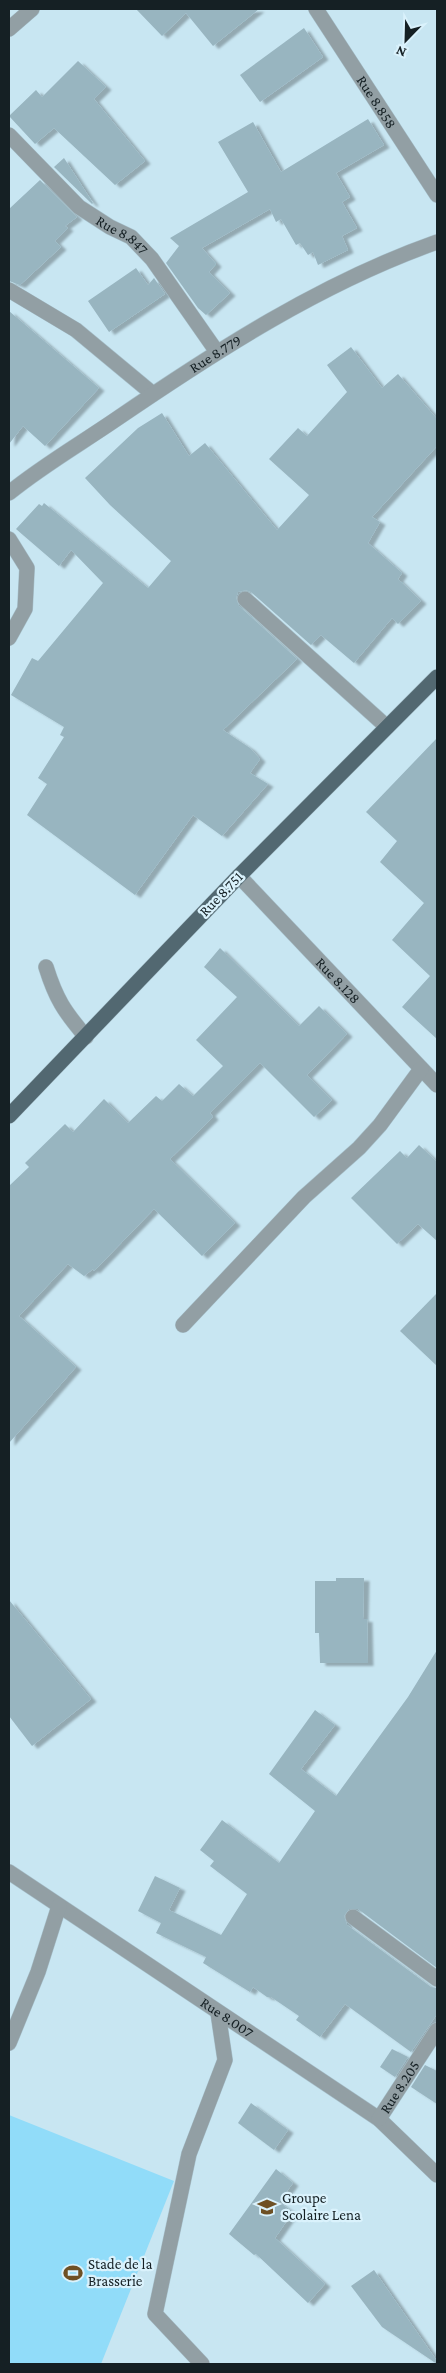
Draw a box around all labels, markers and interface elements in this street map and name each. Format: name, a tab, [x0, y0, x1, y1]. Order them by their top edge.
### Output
north arrow	[381, 15, 431, 65]
text: N	[393, 43, 408, 61]
street label: Rue 8.858	[354, 73, 400, 131]
street label: Rue 8.847	[93, 212, 151, 258]
street label: Rue 8.779	[187, 332, 244, 376]
street label: Rue 8.751	[196, 869, 246, 919]
street label: Rue 8.128	[313, 954, 363, 1007]
street label: Rue 8.007	[197, 1994, 256, 2041]
street label: Rue 8.205	[377, 2058, 423, 2117]
place label: Groupe Scolaire Lena	[282, 2190, 361, 2223]
school or university icon: Groupe Scolaire Lena	[256, 2196, 278, 2218]
place label: Stade de la Brasserie	[88, 2256, 152, 2289]
sports icon: Stade de la Brasserie	[62, 2262, 84, 2284]

